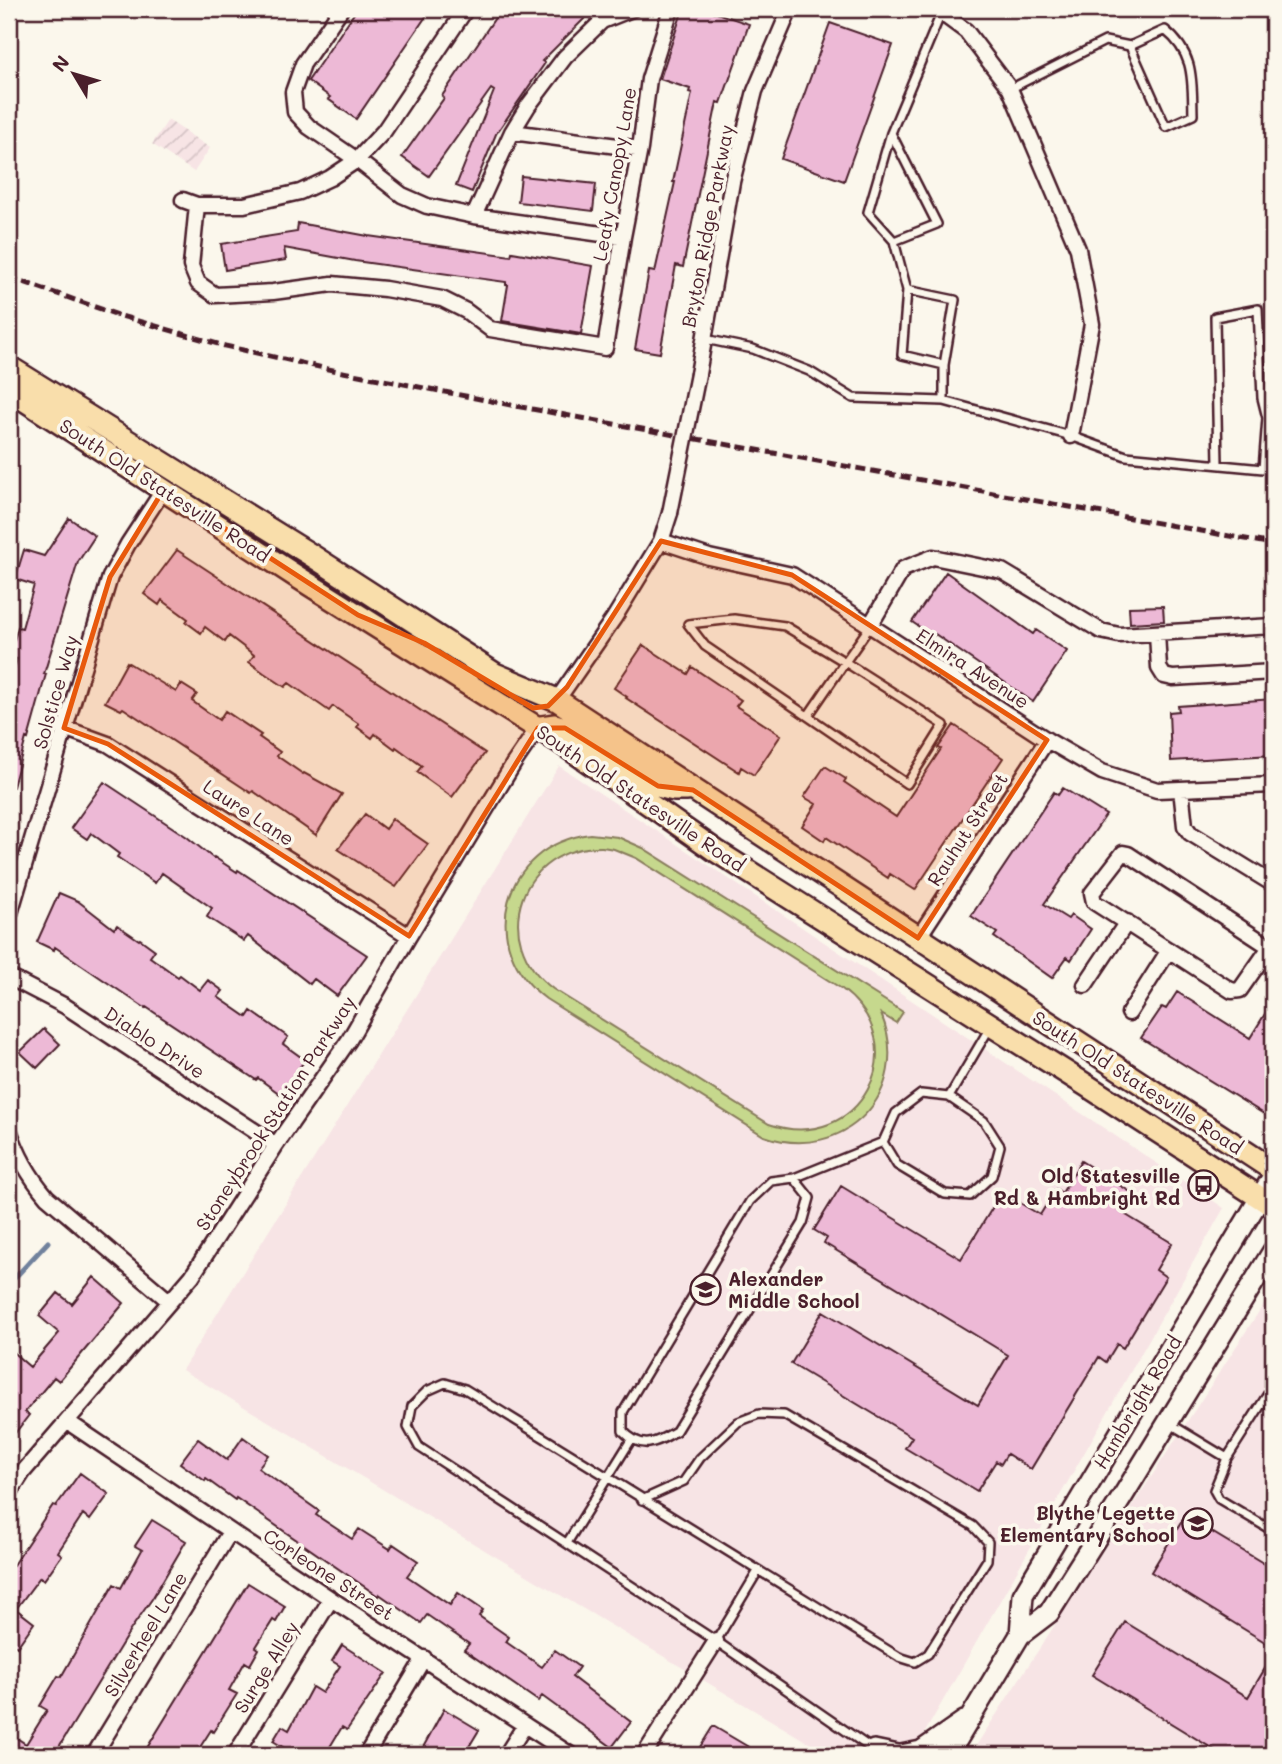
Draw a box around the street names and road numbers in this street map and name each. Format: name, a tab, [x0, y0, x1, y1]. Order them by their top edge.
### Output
street label: Leafy Canopy Lane	[586, 85, 642, 263]
street label: Bryton Ridge Parkway	[675, 123, 739, 329]
street label: South Old Statesville Road	[55, 412, 275, 568]
street label: Elmira Avenue	[912, 622, 1034, 714]
street label: Solstice Way	[27, 632, 83, 752]
street label: South Old Statesville Road	[532, 719, 750, 877]
street label: Rauhut Street	[921, 767, 1013, 891]
street label: Laure Lane	[199, 773, 299, 851]
street label: Stoneybrook Station Parkway	[190, 991, 360, 1235]
street label: Diablo Drive	[100, 1000, 210, 1084]
street label: South Old Statesville Road	[1028, 1004, 1248, 1160]
street label: Hambright Road	[1087, 1331, 1187, 1473]
street label: Corleone Street	[259, 1522, 399, 1626]
street label: Silverheel Lane	[98, 1567, 192, 1701]
street label: Surge Alley	[228, 1616, 304, 1718]

